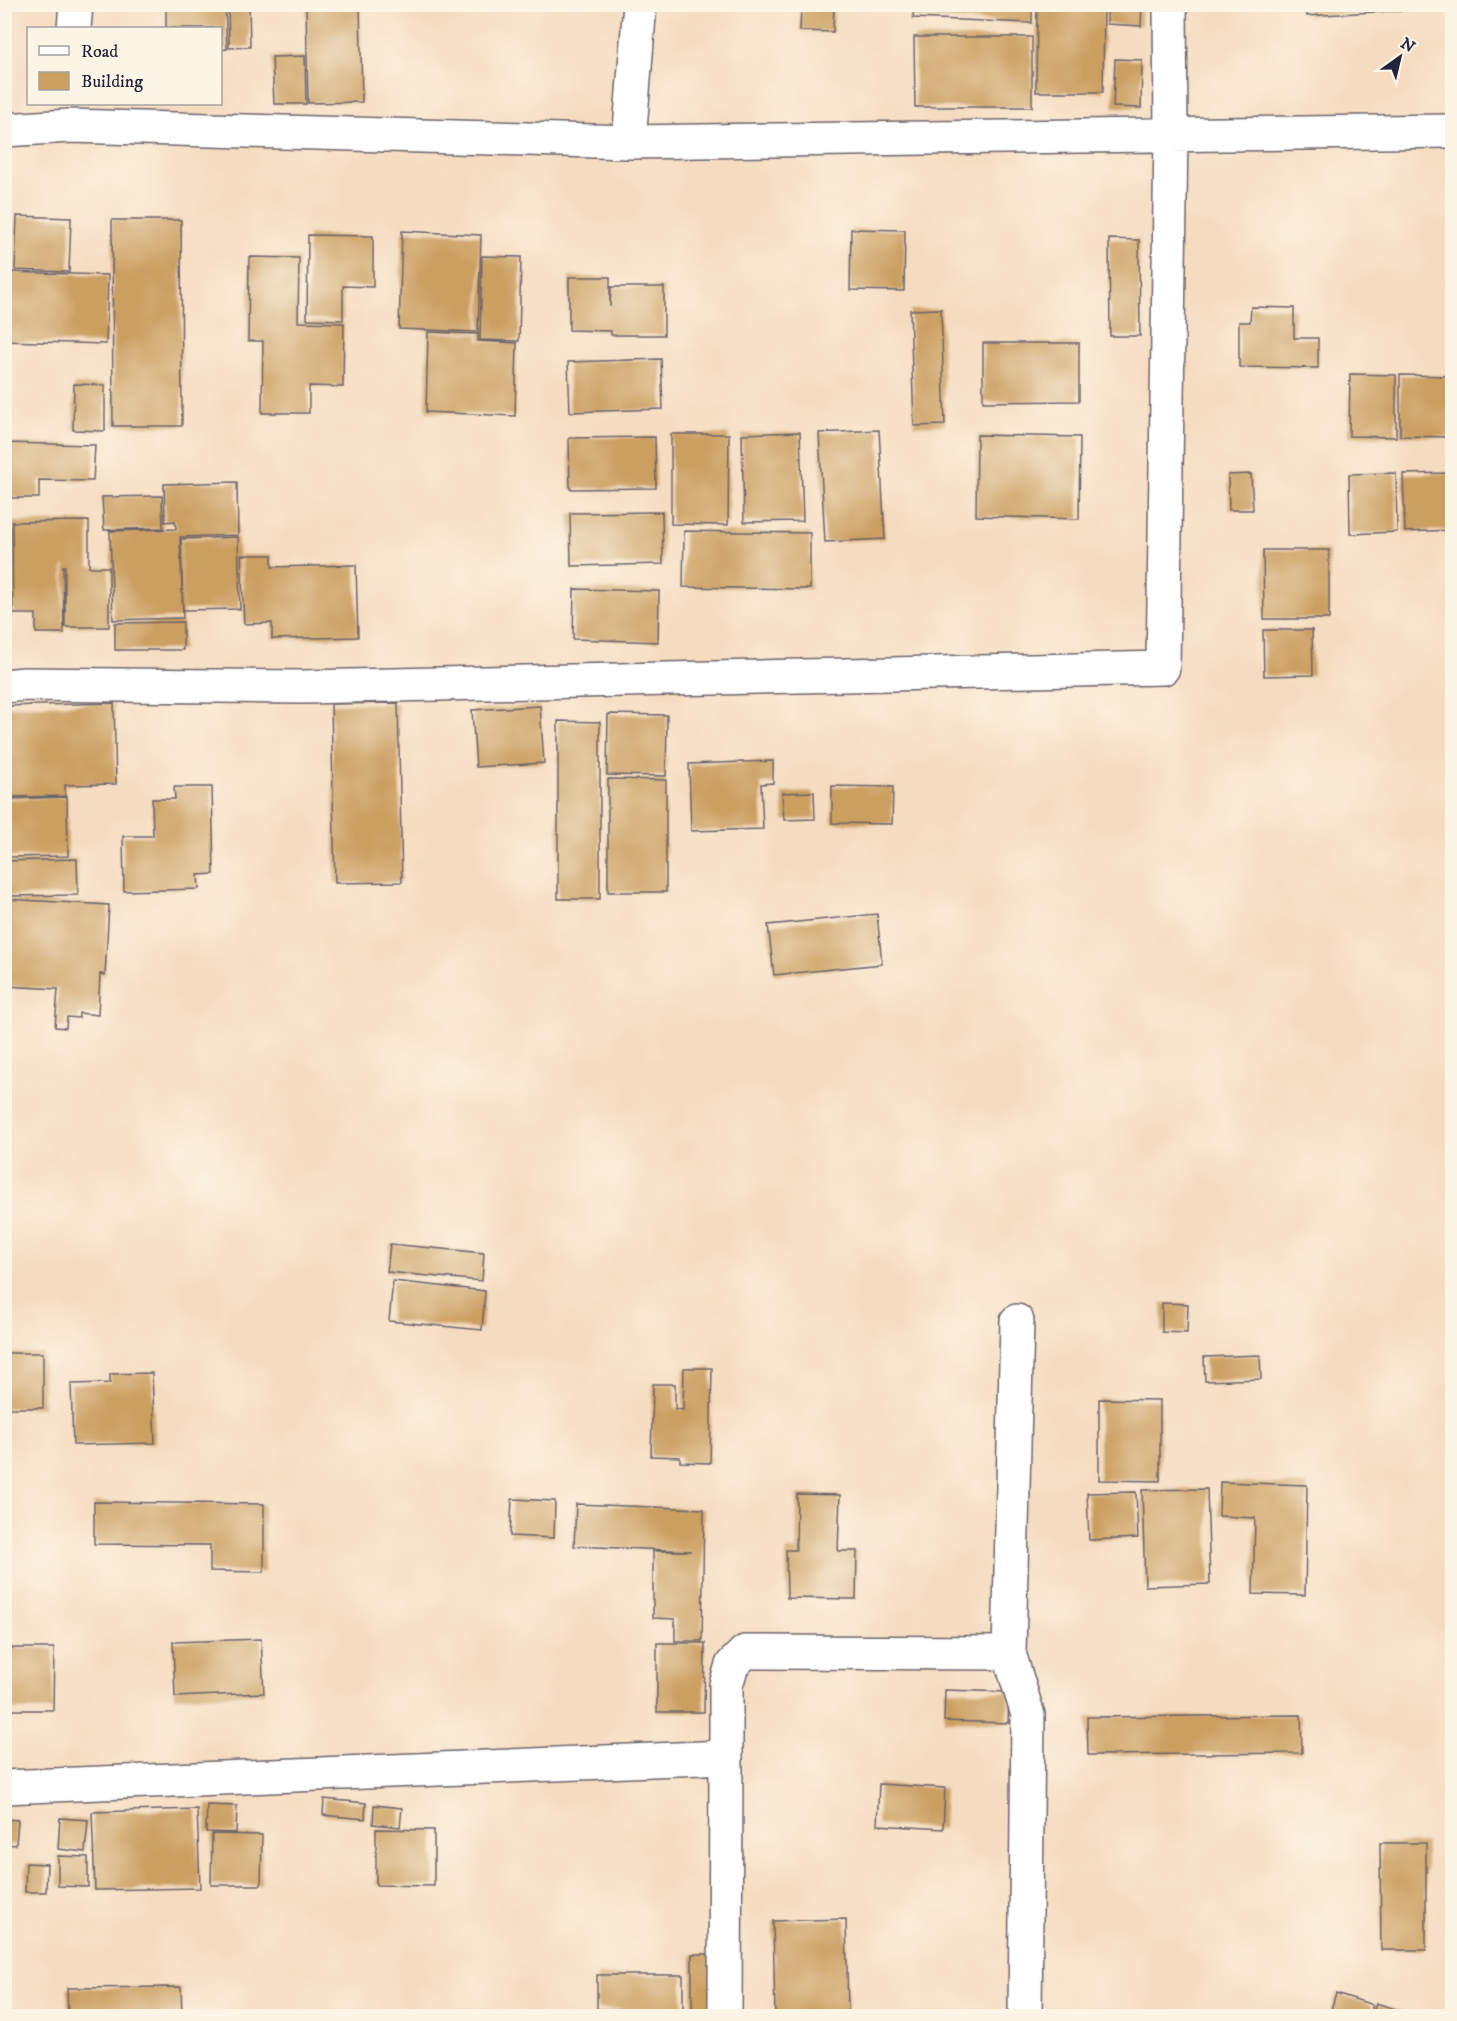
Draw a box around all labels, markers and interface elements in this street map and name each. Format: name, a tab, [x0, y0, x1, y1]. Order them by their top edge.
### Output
legend	[27, 27, 222, 105]
north arrow	[1370, 27, 1430, 87]
text: N	[1397, 33, 1419, 57]
text: Road	[81, 41, 118, 63]
text: Building	[81, 71, 143, 93]

